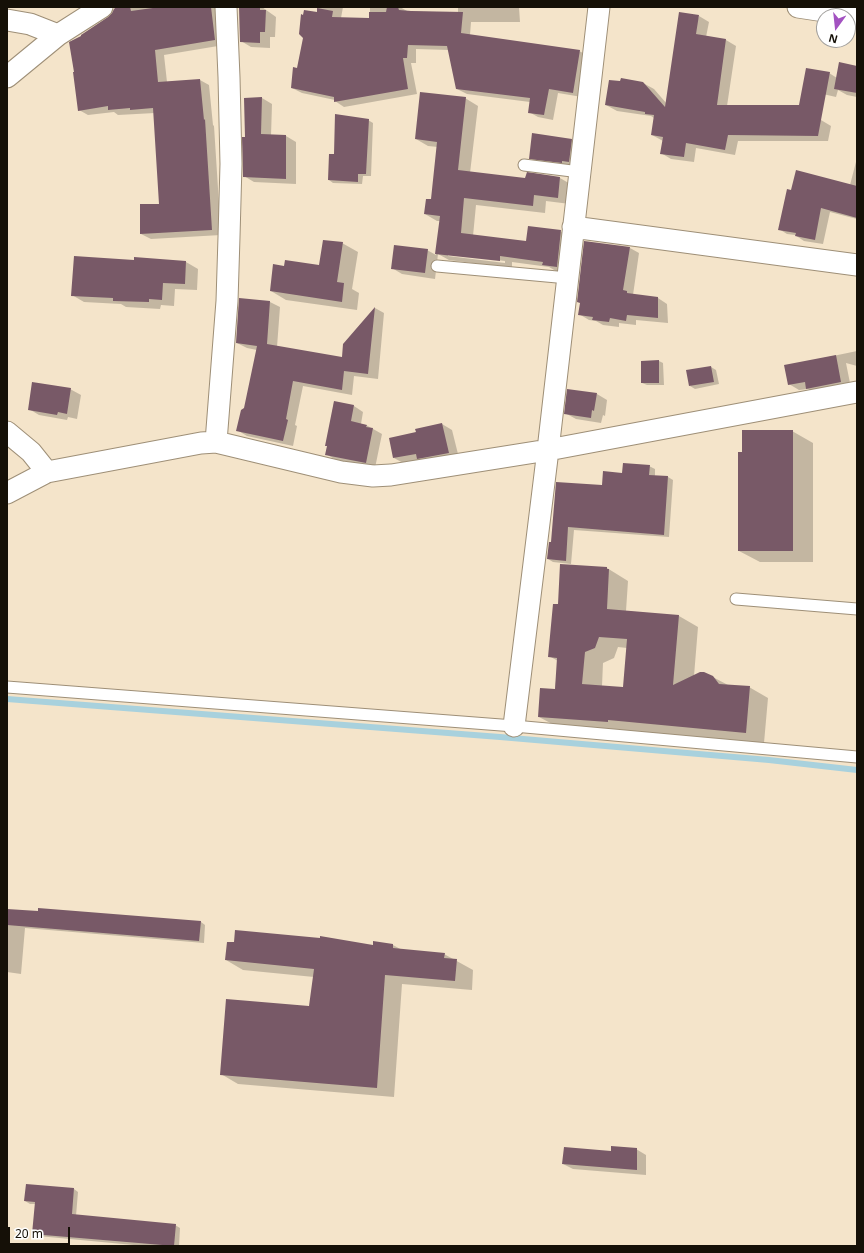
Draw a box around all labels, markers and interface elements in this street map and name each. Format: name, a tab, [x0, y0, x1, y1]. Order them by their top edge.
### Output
north arrow	[816, 8, 856, 48]
text: N	[827, 31, 839, 48]
scale bar	[10, 1219, 72, 1245]
text: 20 m	[15, 1225, 43, 1242]

